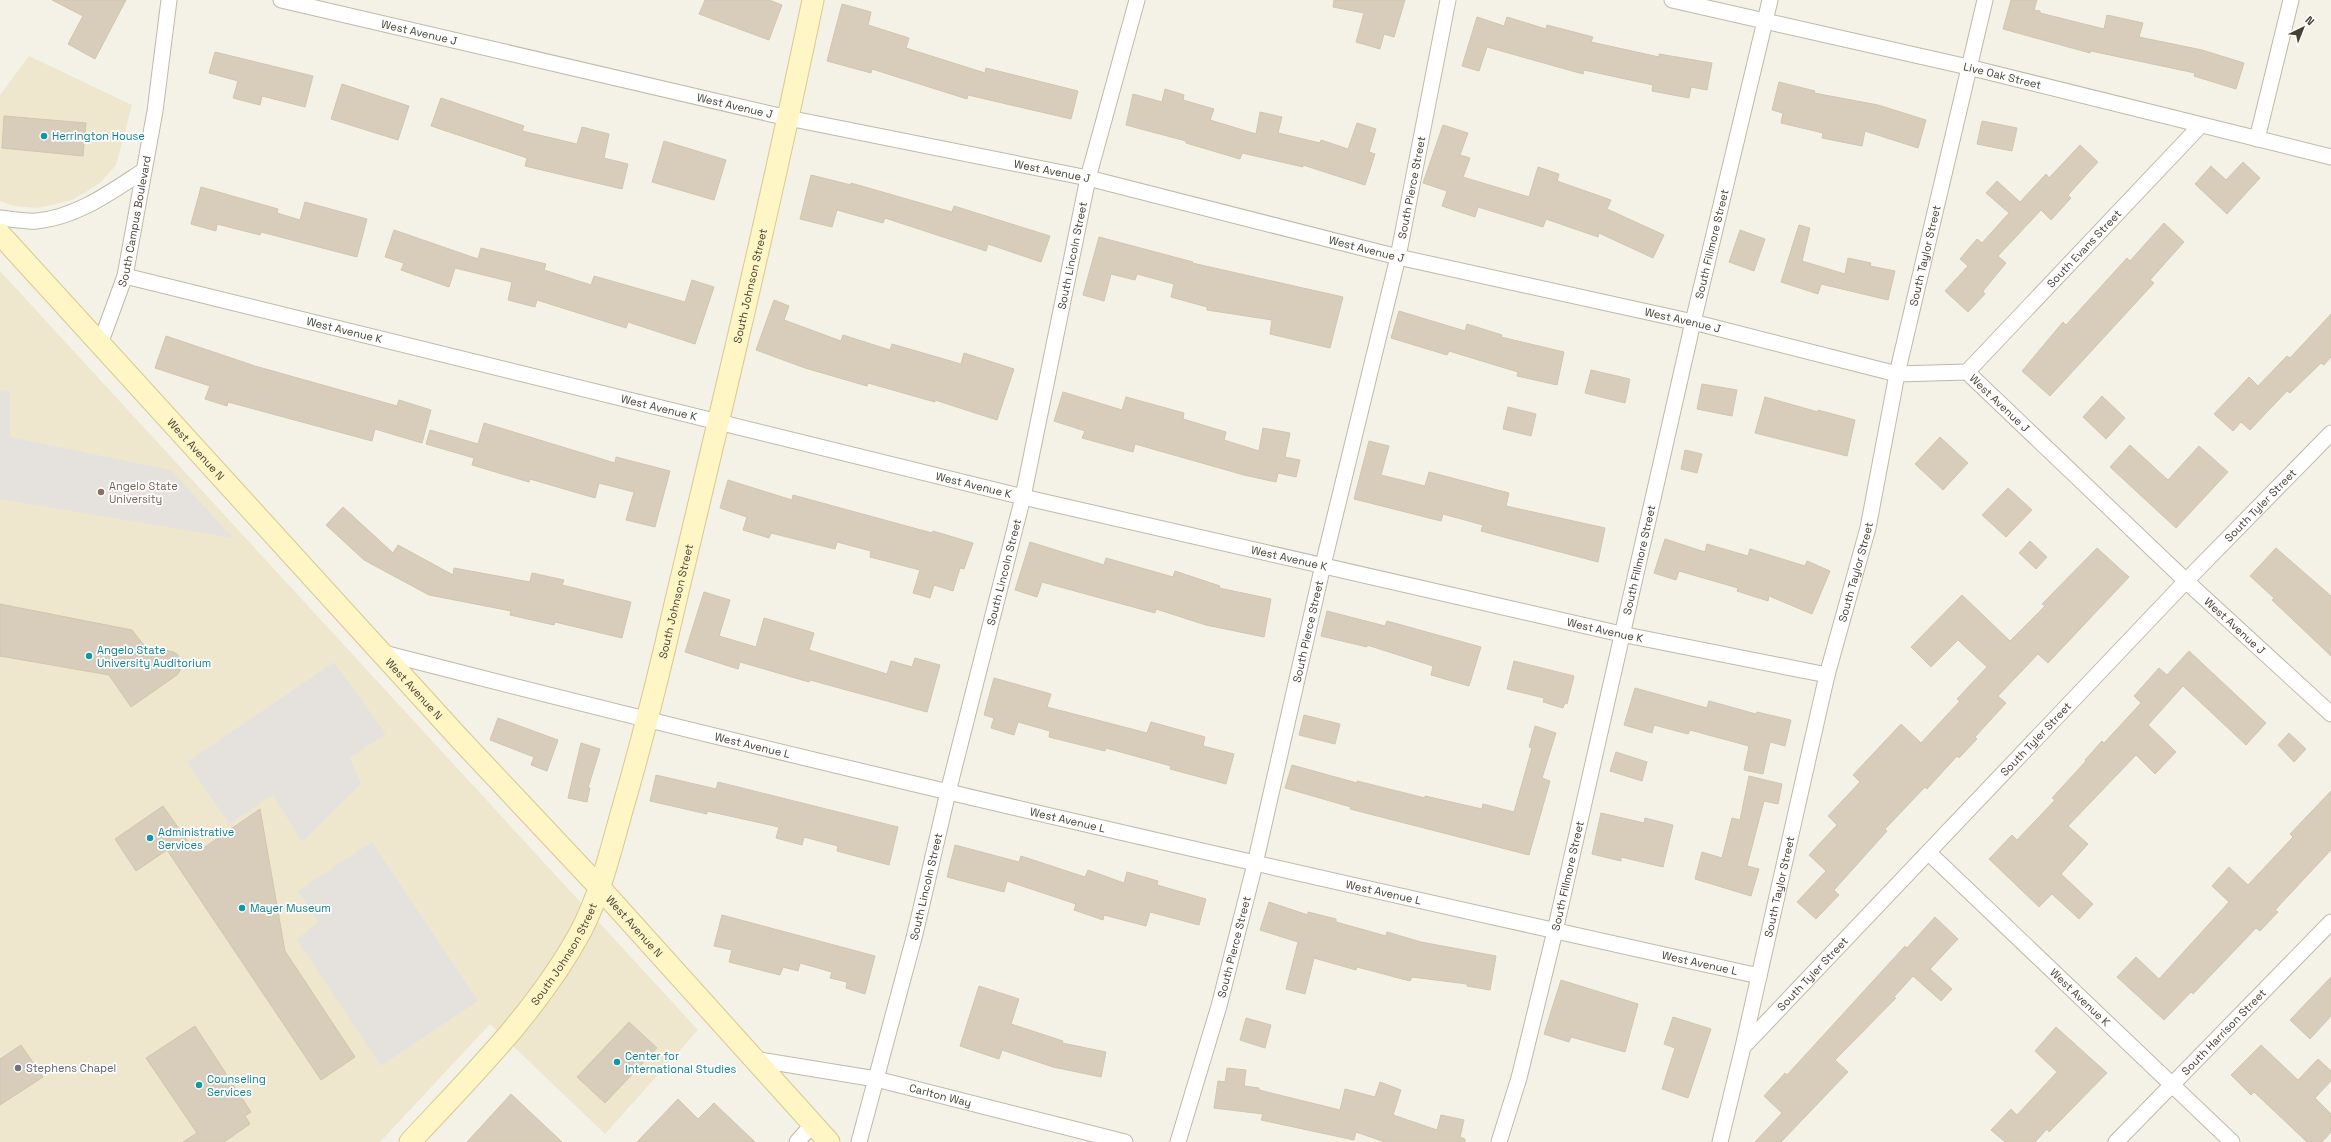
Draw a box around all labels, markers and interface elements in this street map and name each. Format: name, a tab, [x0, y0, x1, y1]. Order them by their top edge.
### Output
north arrow	[2283, 8, 2323, 48]
text: N	[2302, 13, 2317, 28]
street label: West Avenue J	[380, 17, 459, 48]
street label: Live Oak Street	[1962, 59, 2043, 92]
street label: West Avenue J	[695, 90, 775, 121]
place label: Herrington House	[52, 129, 145, 143]
marker: Herrington House	[39, 131, 49, 141]
street label: South Pierce Street	[1395, 135, 1428, 240]
street label: South Campus Boulevard	[115, 155, 154, 289]
street label: West Avenue J	[1013, 156, 1092, 185]
street label: South Fillmore Street	[1692, 188, 1732, 300]
street label: South Lincoln Street	[1054, 200, 1090, 311]
street label: South Taylor Street	[1906, 204, 1943, 308]
street label: South Evans Street	[2044, 207, 2124, 291]
street label: South Johnson Street	[730, 227, 770, 345]
street label: West Avenue J	[1327, 233, 1406, 265]
street label: West Avenue J	[1643, 305, 1723, 336]
street label: West Avenue K	[305, 314, 384, 346]
street label: West Avenue J	[1967, 371, 2033, 435]
street label: West Avenue K	[620, 391, 699, 424]
street label: West Avenue N	[164, 415, 228, 483]
street label: South Tyler Street	[2221, 466, 2299, 545]
street label: West Avenue K	[934, 469, 1013, 501]
place label: Angelo State University	[109, 479, 178, 506]
marker: Angelo State University	[96, 487, 106, 497]
street label: South Fillmore Street	[1620, 504, 1658, 616]
street label: South Lincoln Street	[984, 517, 1024, 627]
street label: South Taylor Street	[1835, 521, 1876, 624]
street label: South Johnson Street	[655, 542, 696, 660]
street label: West Avenue K	[1250, 542, 1329, 574]
street label: South Pierce Street	[1289, 579, 1326, 684]
street label: West Avenue J	[2201, 594, 2269, 657]
street label: West Avenue K	[1566, 615, 1645, 645]
place label: Angelo State University Auditorium	[97, 643, 211, 670]
marker: Angelo State University Auditorium	[84, 651, 94, 661]
street label: West Avenue N	[383, 655, 446, 722]
street label: South Tyler Street	[1997, 699, 2074, 779]
street label: West Avenue L	[713, 729, 792, 761]
street label: West Avenue L	[1029, 804, 1107, 835]
street label: South Fillmore Street	[1548, 820, 1587, 932]
place label: Administrative Services	[158, 825, 234, 852]
street label: South Lincoln Street	[907, 832, 945, 942]
marker: Administrative Services	[145, 833, 155, 843]
street label: South Taylor Street	[1761, 835, 1797, 939]
street label: West Avenue L	[1344, 877, 1423, 908]
street label: West Avenue N	[603, 892, 666, 960]
street label: South Pierce Street	[1214, 895, 1254, 999]
place label: Mayer Museum	[250, 901, 331, 915]
street label: South Johnson Street	[528, 901, 600, 1008]
marker: Mayer Museum	[237, 903, 247, 913]
street label: South Tyler Street	[1774, 934, 1851, 1014]
street label: West Avenue L	[1661, 948, 1739, 978]
street label: West Avenue K	[2047, 965, 2113, 1029]
street label: South Harrison Street	[2178, 986, 2269, 1078]
place label: Center for International Studies	[625, 1049, 736, 1076]
marker: Center for International Studies	[612, 1057, 622, 1067]
place label: Stephens Chapel	[26, 1061, 116, 1075]
marker: Stephens Chapel	[13, 1063, 23, 1073]
place label: Counseling Services	[207, 1072, 266, 1099]
marker: Counseling Services	[194, 1080, 204, 1090]
street label: Carlton Way	[908, 1081, 973, 1110]

